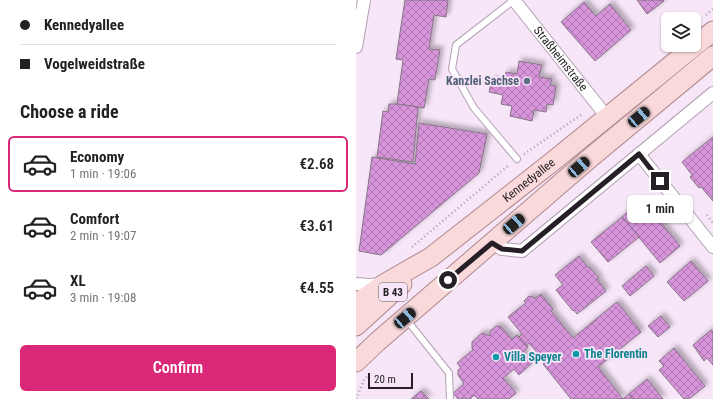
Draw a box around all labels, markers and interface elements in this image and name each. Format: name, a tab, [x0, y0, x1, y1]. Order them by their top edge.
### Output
map controls	[661, 12, 701, 52]
button: layers	[661, 12, 701, 52]
text: Kennedyallee	[44, 16, 124, 34]
street label: Straßheimstraße	[531, 24, 591, 94]
text: Vogelweidstraße	[44, 55, 145, 73]
place label: Kanzlei Sachse	[446, 74, 519, 88]
marker: Kanzlei Sachse	[522, 76, 532, 86]
text: Choose a ride	[20, 101, 119, 122]
car	[626, 105, 652, 129]
icon: car	[22, 146, 58, 182]
text: Economy	[70, 148, 124, 166]
text: €2.68	[300, 155, 334, 173]
street label: Kennedyallee	[500, 155, 558, 205]
car	[566, 155, 592, 179]
text: 1 min · 19:06	[70, 166, 136, 181]
route end	[651, 172, 669, 190]
callout: 1 min	[627, 195, 693, 223]
text: 1 min	[646, 201, 674, 216]
icon: car	[22, 208, 58, 244]
text: Comfort	[70, 210, 119, 228]
car	[501, 212, 527, 236]
text: €3.61	[300, 217, 334, 235]
text: 2 min · 19:07	[70, 228, 136, 243]
icon: car	[22, 270, 58, 306]
route start	[439, 271, 457, 289]
text: XL	[70, 272, 86, 290]
text: €4.55	[300, 279, 334, 297]
road number: B 43	[379, 283, 407, 301]
text: 3 min · 19:08	[70, 290, 136, 305]
car	[392, 306, 418, 330]
button: Confirm	[20, 345, 336, 391]
place label: The Florentin	[584, 347, 648, 361]
marker: The Florentin	[571, 349, 581, 359]
place label: Villa Speyer	[504, 350, 562, 364]
marker: Villa Speyer	[491, 352, 501, 362]
scale bar	[368, 371, 413, 390]
text: 20 m	[374, 373, 396, 386]

